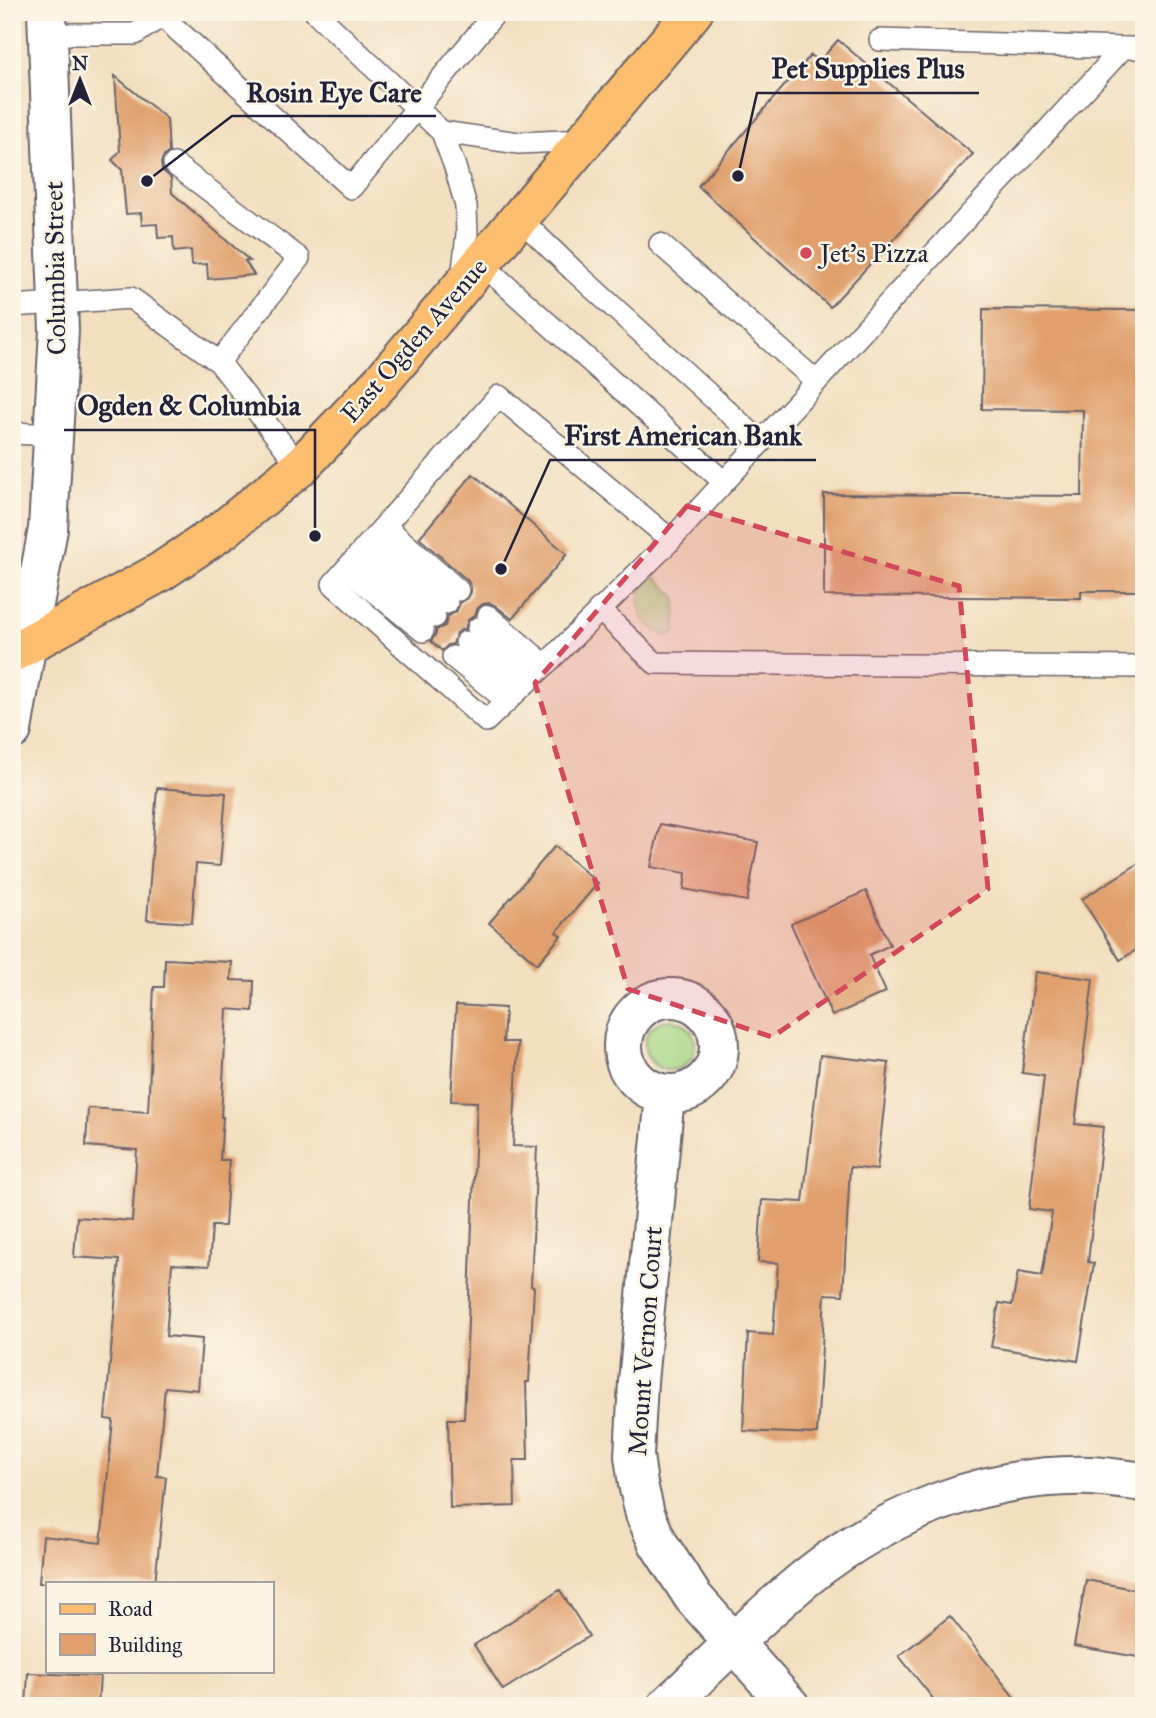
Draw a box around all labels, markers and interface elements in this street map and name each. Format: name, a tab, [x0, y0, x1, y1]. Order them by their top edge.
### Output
callout: Pet Supplies Plus	[757, 44, 979, 93]
north arrow	[46, 46, 116, 116]
text: Pet Supplies Plus	[771, 51, 965, 86]
text: N	[72, 52, 88, 75]
callout: Rosin Eye Care	[232, 67, 436, 116]
text: Rosin Eye Care	[246, 75, 422, 110]
street label: Columbia Street	[37, 181, 73, 355]
place label: Jet's Pizza	[817, 237, 928, 269]
marker: Jet's Pizza	[798, 245, 814, 261]
street label: East Ogden Avenue	[334, 251, 494, 429]
callout: Ogden & Columbia	[64, 381, 315, 430]
text: Ogden & Columbia	[77, 388, 302, 423]
callout: First American Bank	[550, 411, 816, 460]
text: First American Bank	[564, 418, 803, 453]
street label: Mount Vernon Court	[621, 1225, 669, 1457]
legend	[46, 1582, 273, 1672]
text: Road	[108, 1596, 153, 1622]
text: Building	[108, 1632, 182, 1658]

